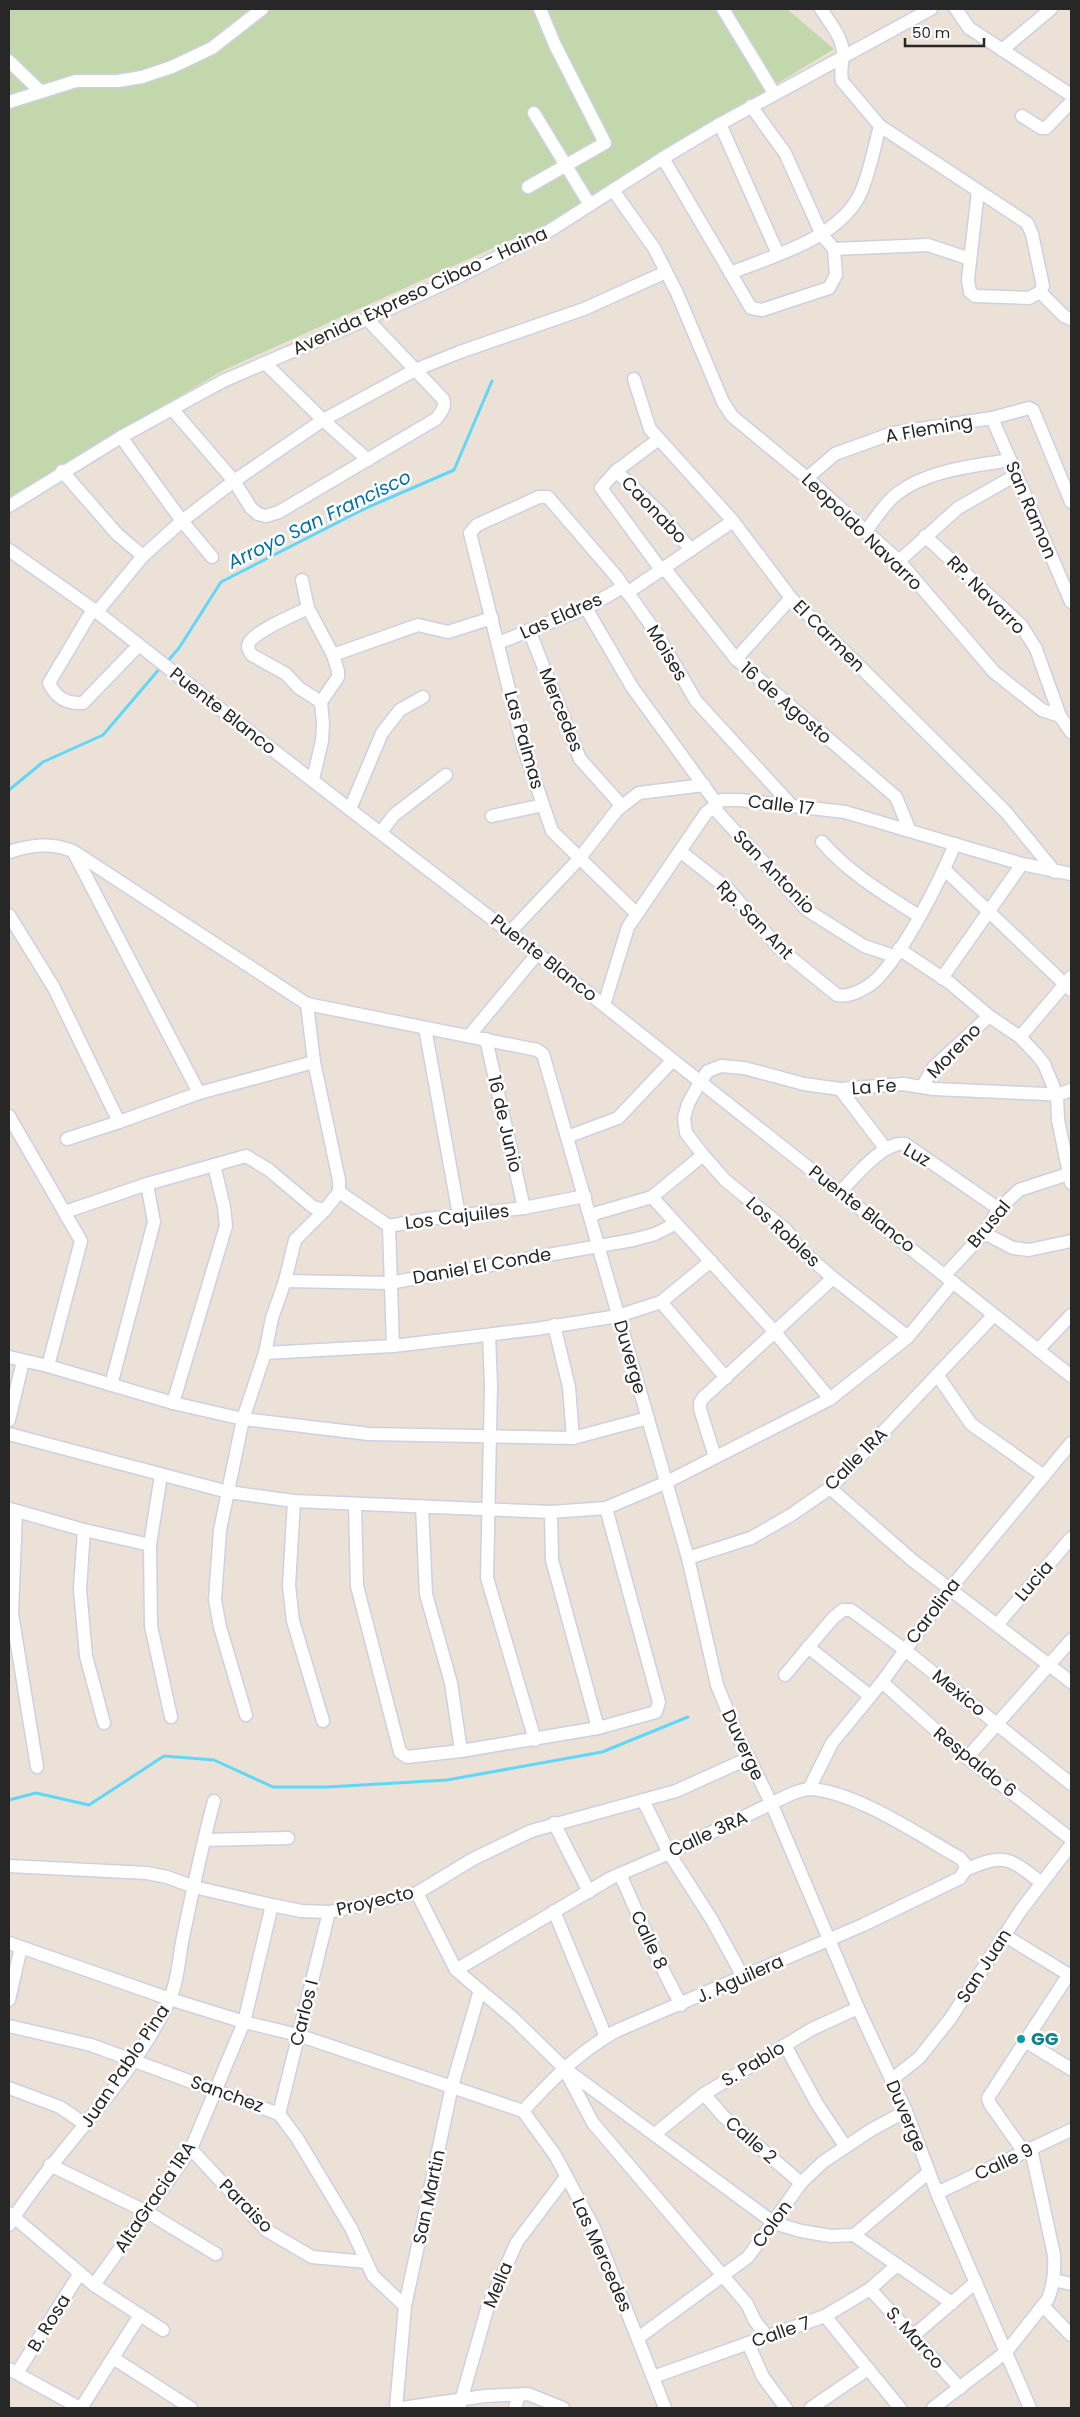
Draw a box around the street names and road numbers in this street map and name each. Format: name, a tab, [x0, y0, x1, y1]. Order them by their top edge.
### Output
street label: Avenida Expreso Cibao - Haina	[288, 220, 551, 361]
street label: A Fleming	[883, 409, 975, 448]
street label: San Ramon	[1000, 457, 1063, 562]
street label: Leopoldo Navarro	[796, 467, 928, 596]
street label: Caonabo	[616, 470, 693, 549]
street label: RP. Navarro	[941, 550, 1031, 640]
street label: Las Eldres	[516, 586, 606, 645]
street label: El Carmen	[788, 594, 871, 677]
street label: Moises	[641, 620, 694, 685]
street label: 16 de Agosto	[735, 656, 837, 749]
street label: Puente Blanco	[165, 661, 282, 760]
street label: Mercedes	[533, 664, 590, 755]
street label: Las Palmas	[499, 688, 550, 792]
street label: Calle 17	[747, 788, 816, 821]
street label: San Antonio	[728, 824, 821, 919]
street label: Rp. San Ant	[711, 875, 799, 965]
street label: Puente Blanco	[486, 908, 603, 1007]
street label: Moreno	[921, 1018, 986, 1084]
street label: La Fe	[851, 1072, 897, 1101]
street label: 16 de Junio	[482, 1073, 529, 1175]
street label: Luz	[899, 1137, 935, 1172]
street label: Puente Blanco	[804, 1159, 921, 1258]
street label: Los Robles	[741, 1191, 826, 1273]
street label: Brusal	[961, 1194, 1016, 1253]
street label: Los Cajuiles	[403, 1198, 511, 1235]
street label: Daniel El Conde	[411, 1241, 553, 1290]
street label: Duverge	[608, 1317, 653, 1397]
street label: Calle 1RA	[819, 1422, 893, 1496]
street label: Lucia	[1009, 1555, 1058, 1607]
street label: Carolina	[899, 1572, 966, 1649]
street label: Mexico	[927, 1663, 991, 1722]
street label: Duverge	[716, 1705, 771, 1784]
street label: Respaldo 6	[929, 1720, 1022, 1803]
street label: Calle 3RA	[664, 1804, 751, 1863]
street label: Proyecto	[334, 1879, 416, 1922]
street label: Calle 8	[625, 1906, 674, 1973]
street label: San Juan	[950, 1924, 1017, 2008]
street label: J. Aguilera	[692, 1948, 787, 2009]
street label: Carlos I	[283, 1977, 324, 2049]
street label: Juan Pablo Pina	[74, 1999, 175, 2132]
street label: S. Pablo	[716, 2035, 789, 2092]
street label: Sanchez	[187, 2069, 267, 2118]
street label: Duverge	[880, 2076, 933, 2155]
street label: Calle 2	[720, 2110, 783, 2169]
street label: AltaGracia 1RA	[108, 2136, 201, 2257]
street label: Calle 9	[970, 2137, 1037, 2186]
street label: San Martin	[406, 2147, 451, 2246]
street label: Paraiso	[214, 2173, 279, 2238]
street label: Las Mercedes	[566, 2194, 639, 2316]
street label: Colon	[746, 2195, 797, 2252]
street label: Mella	[477, 2258, 518, 2312]
street label: B. Rosa	[21, 2289, 76, 2356]
street label: S. Marco	[881, 2301, 950, 2374]
street label: Calle 7	[748, 2310, 814, 2353]

